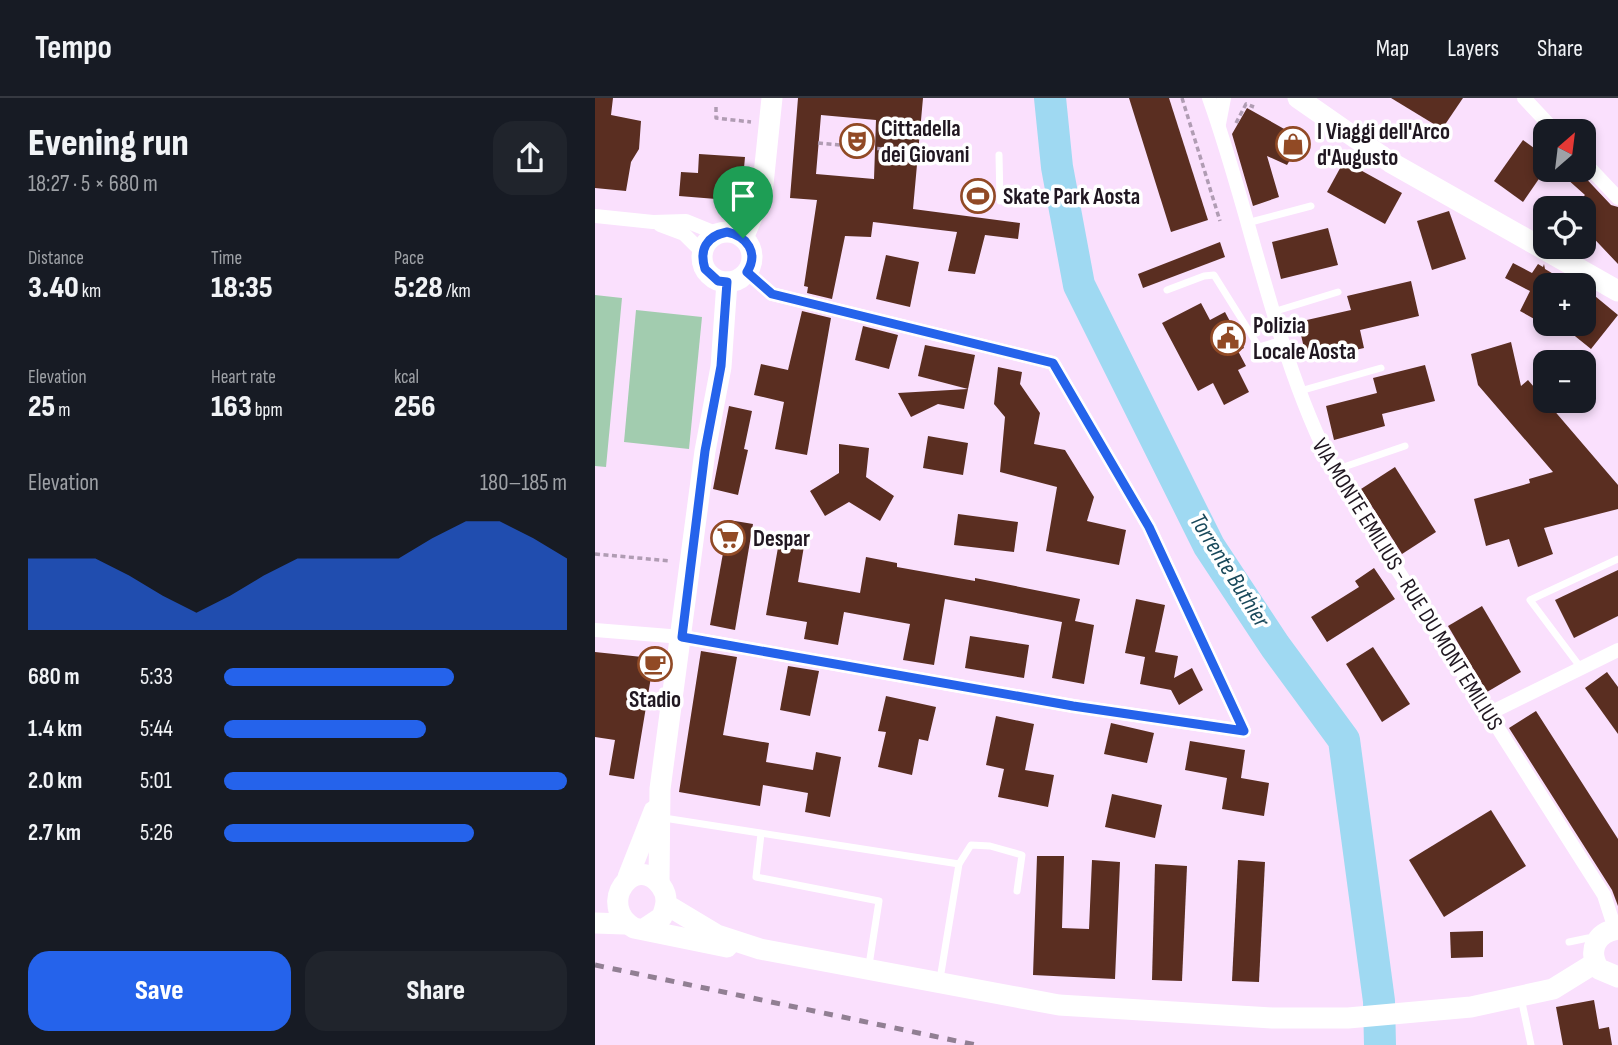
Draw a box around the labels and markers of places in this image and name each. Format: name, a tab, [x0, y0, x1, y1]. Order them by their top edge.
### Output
place label: Cittadella dei Giovani	[881, 115, 969, 169]
place label: I Viaggi dell'Arco d'Augusto	[1317, 118, 1450, 172]
theatre icon: Cittadella dei Giovani	[838, 122, 876, 160]
shop icon: I Viaggi dell'Arco d'Augusto	[1274, 125, 1312, 163]
pin	[713, 166, 773, 238]
sports icon: Skate Park Aosta	[959, 177, 997, 215]
place label: Skate Park Aosta	[1003, 183, 1140, 211]
place label: Polizia Locale Aosta	[1253, 312, 1356, 366]
public building icon: Polizia Locale Aosta	[1209, 319, 1247, 357]
supermarket icon: Despar	[709, 519, 747, 557]
place label: Despar	[753, 525, 810, 553]
cafe icon: Stadio	[636, 645, 674, 683]
place label: Stadio	[629, 686, 681, 714]

